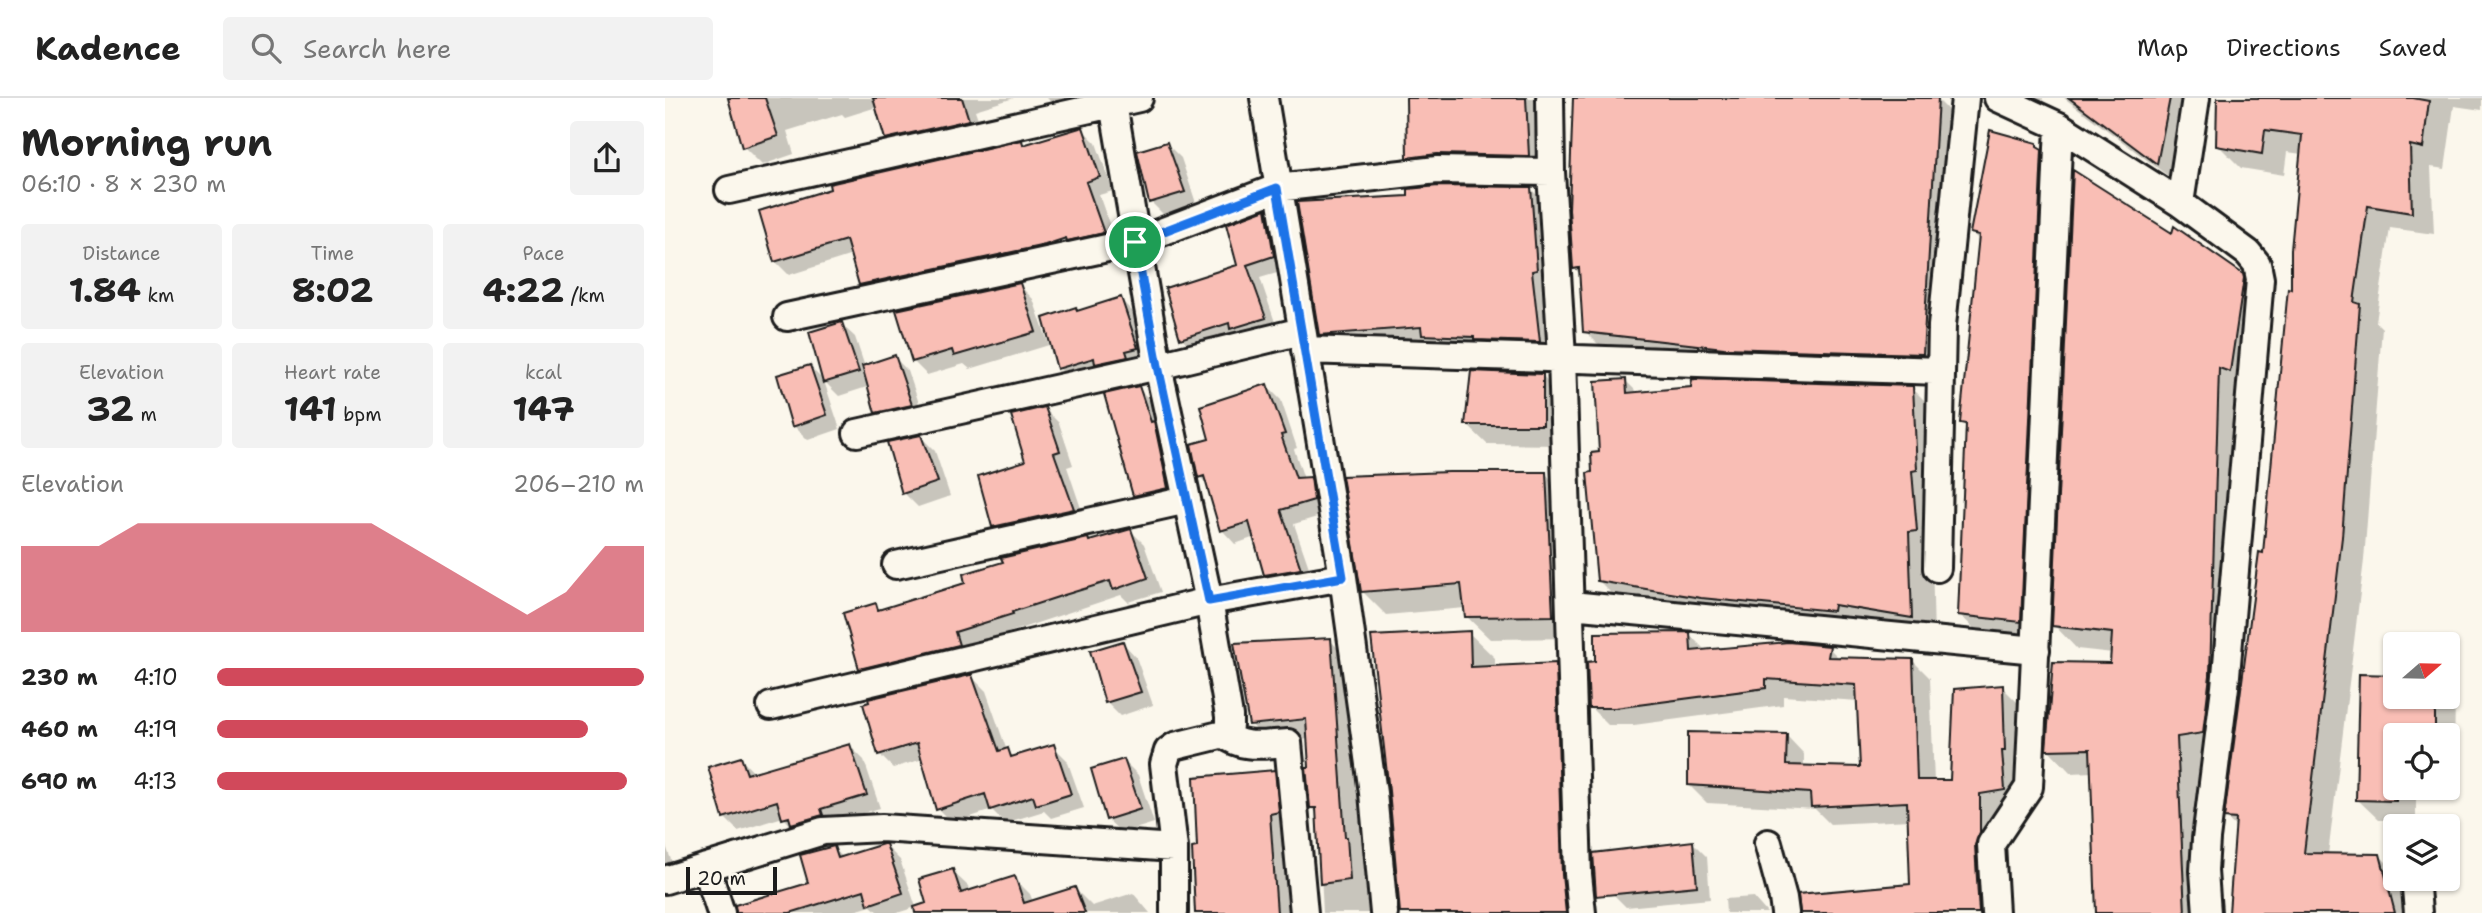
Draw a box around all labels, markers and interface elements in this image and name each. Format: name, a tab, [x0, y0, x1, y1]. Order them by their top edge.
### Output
search box	[223, 17, 713, 80]
text: Kadence	[35, 26, 181, 71]
icon: search	[247, 29, 285, 67]
text: Search here	[303, 31, 451, 66]
text: Map	[2137, 32, 2188, 64]
text: Directions	[2226, 32, 2341, 64]
text: Saved	[2379, 32, 2447, 64]
text: Morning run	[21, 117, 272, 168]
button: share	[570, 121, 644, 195]
text: 06:10 · 8 × 230 m	[21, 169, 226, 199]
pin	[1105, 212, 1165, 272]
icon: arrive	[1116, 223, 1154, 261]
text: Distance	[83, 241, 160, 266]
text: Time	[311, 241, 354, 266]
text: Pace	[523, 241, 564, 266]
text: 1.84	[69, 266, 141, 313]
text: 8:02	[291, 266, 374, 313]
text: 4:22	[482, 266, 564, 313]
text: km	[141, 283, 174, 308]
text: /km	[564, 283, 605, 308]
text: Elevation	[79, 360, 164, 385]
text: Heart rate	[284, 360, 381, 385]
text: kcal	[525, 360, 562, 385]
text: 32	[86, 385, 134, 432]
text: 141	[283, 385, 337, 432]
text: 147	[512, 385, 575, 432]
text: m	[134, 402, 157, 427]
text: bpm	[337, 402, 382, 427]
text: Elevation	[21, 469, 124, 499]
text: 206–210 m	[513, 469, 644, 499]
north arrow	[2383, 632, 2461, 709]
map controls	[2383, 632, 2460, 891]
text: 230 m	[21, 662, 98, 692]
text: 4:10	[133, 662, 178, 692]
text: 460 m	[21, 714, 98, 744]
text: 4:19	[133, 714, 178, 744]
button: locate	[2383, 723, 2460, 800]
text: 690 m	[21, 766, 97, 796]
text: 4:13	[133, 766, 177, 796]
button: layers	[2383, 814, 2460, 891]
scale bar	[686, 864, 777, 896]
text: 20 m	[697, 866, 746, 891]

